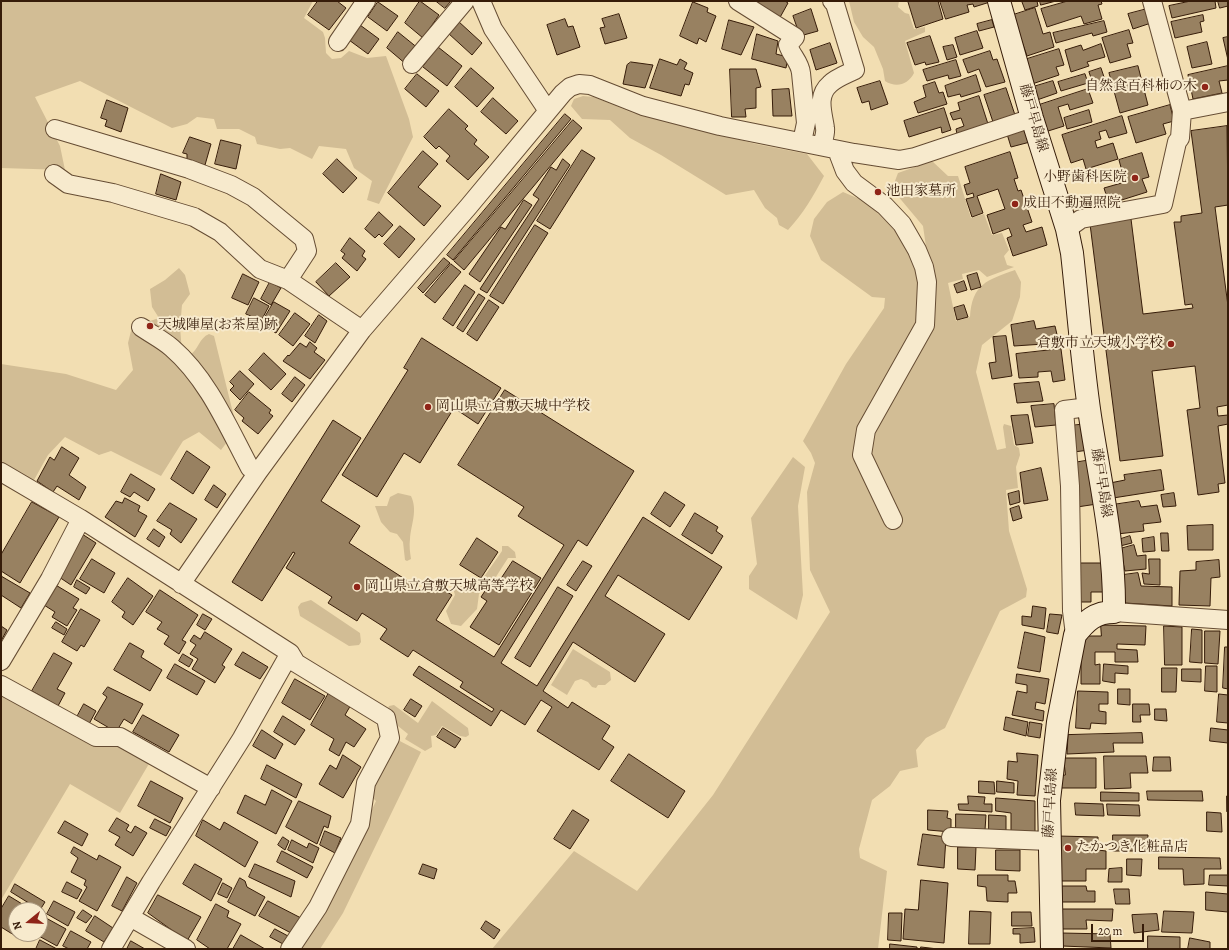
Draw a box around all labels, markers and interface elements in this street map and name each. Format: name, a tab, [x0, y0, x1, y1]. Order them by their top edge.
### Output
place label: 自然食百科柿の木	[1085, 79, 1197, 95]
street label: 藤戸早島線	[1015, 82, 1051, 154]
marker: 自然食百科柿の木	[1200, 82, 1210, 92]
place label: 小野歯科医院	[1043, 170, 1127, 186]
marker: 小野歯科医院	[1130, 173, 1140, 183]
place label: 池田家墓所	[886, 184, 956, 200]
marker: 池田家墓所	[873, 187, 883, 197]
place label: 成田不動遍照院	[1023, 196, 1121, 212]
marker: 成田不動遍照院	[1010, 199, 1020, 209]
place label: 天城陣屋(お茶屋)跡	[158, 318, 278, 334]
marker: 天城陣屋(お茶屋)跡	[145, 321, 155, 331]
place label: 倉敷市立天城小学校	[1037, 336, 1163, 352]
marker: 倉敷市立天城小学校	[1166, 339, 1176, 349]
place label: 岡山県立倉敷天城中学校	[436, 399, 590, 415]
marker: 岡山県立倉敷天城中学校	[423, 402, 433, 412]
street label: 藤戸早島線	[1087, 447, 1115, 519]
place label: 岡山県立倉敷天城高等学校	[365, 579, 533, 595]
marker: 岡山県立倉敷天城高等学校	[352, 582, 362, 592]
street label: 藤戸早島線	[1041, 768, 1061, 838]
place label: たかつき化粧品店	[1076, 840, 1188, 856]
marker: たかつき化粧品店	[1063, 843, 1073, 853]
north arrow	[8, 902, 48, 942]
scale bar	[1093, 916, 1146, 942]
text: N	[9, 919, 25, 932]
text: 20 m	[1098, 923, 1122, 939]

